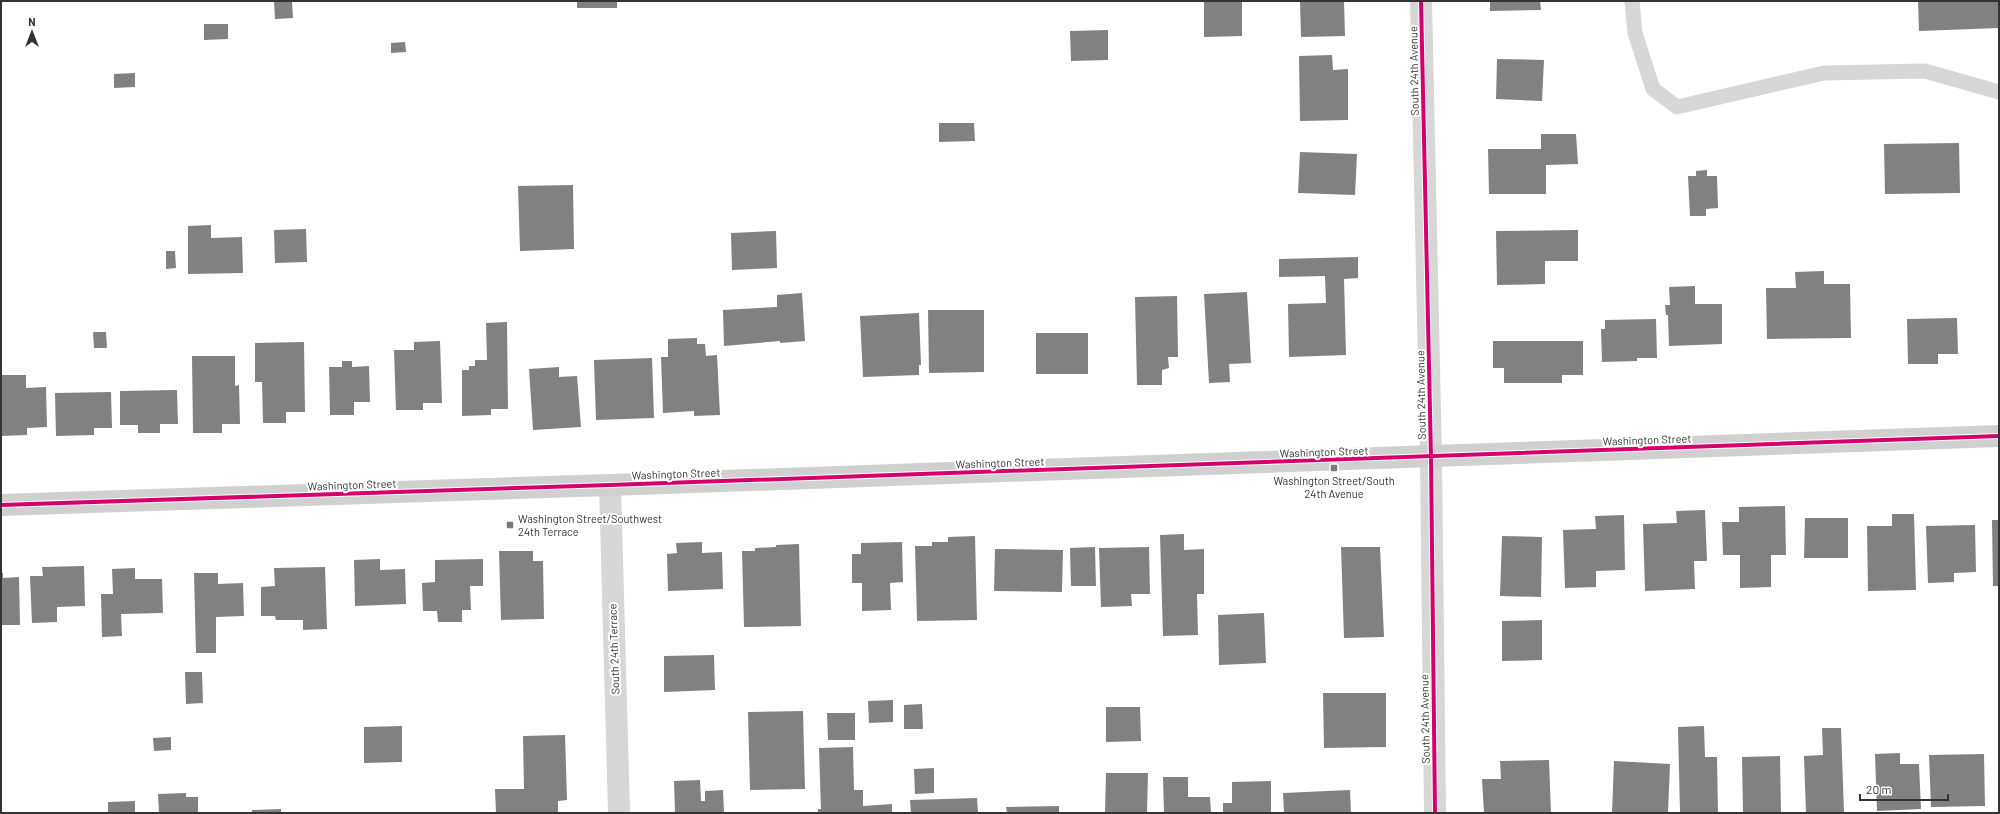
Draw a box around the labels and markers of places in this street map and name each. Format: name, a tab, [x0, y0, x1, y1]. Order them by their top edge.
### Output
marker: Washington Street/South 24th Avenue	[1329, 463, 1339, 473]
place label: Washington Street/South 24th Avenue	[1273, 474, 1395, 500]
place label: Washington Street/Southwest 24th Terrace	[518, 512, 662, 538]
marker: Washington Street/Southwest 24th Terrace	[505, 520, 515, 530]

